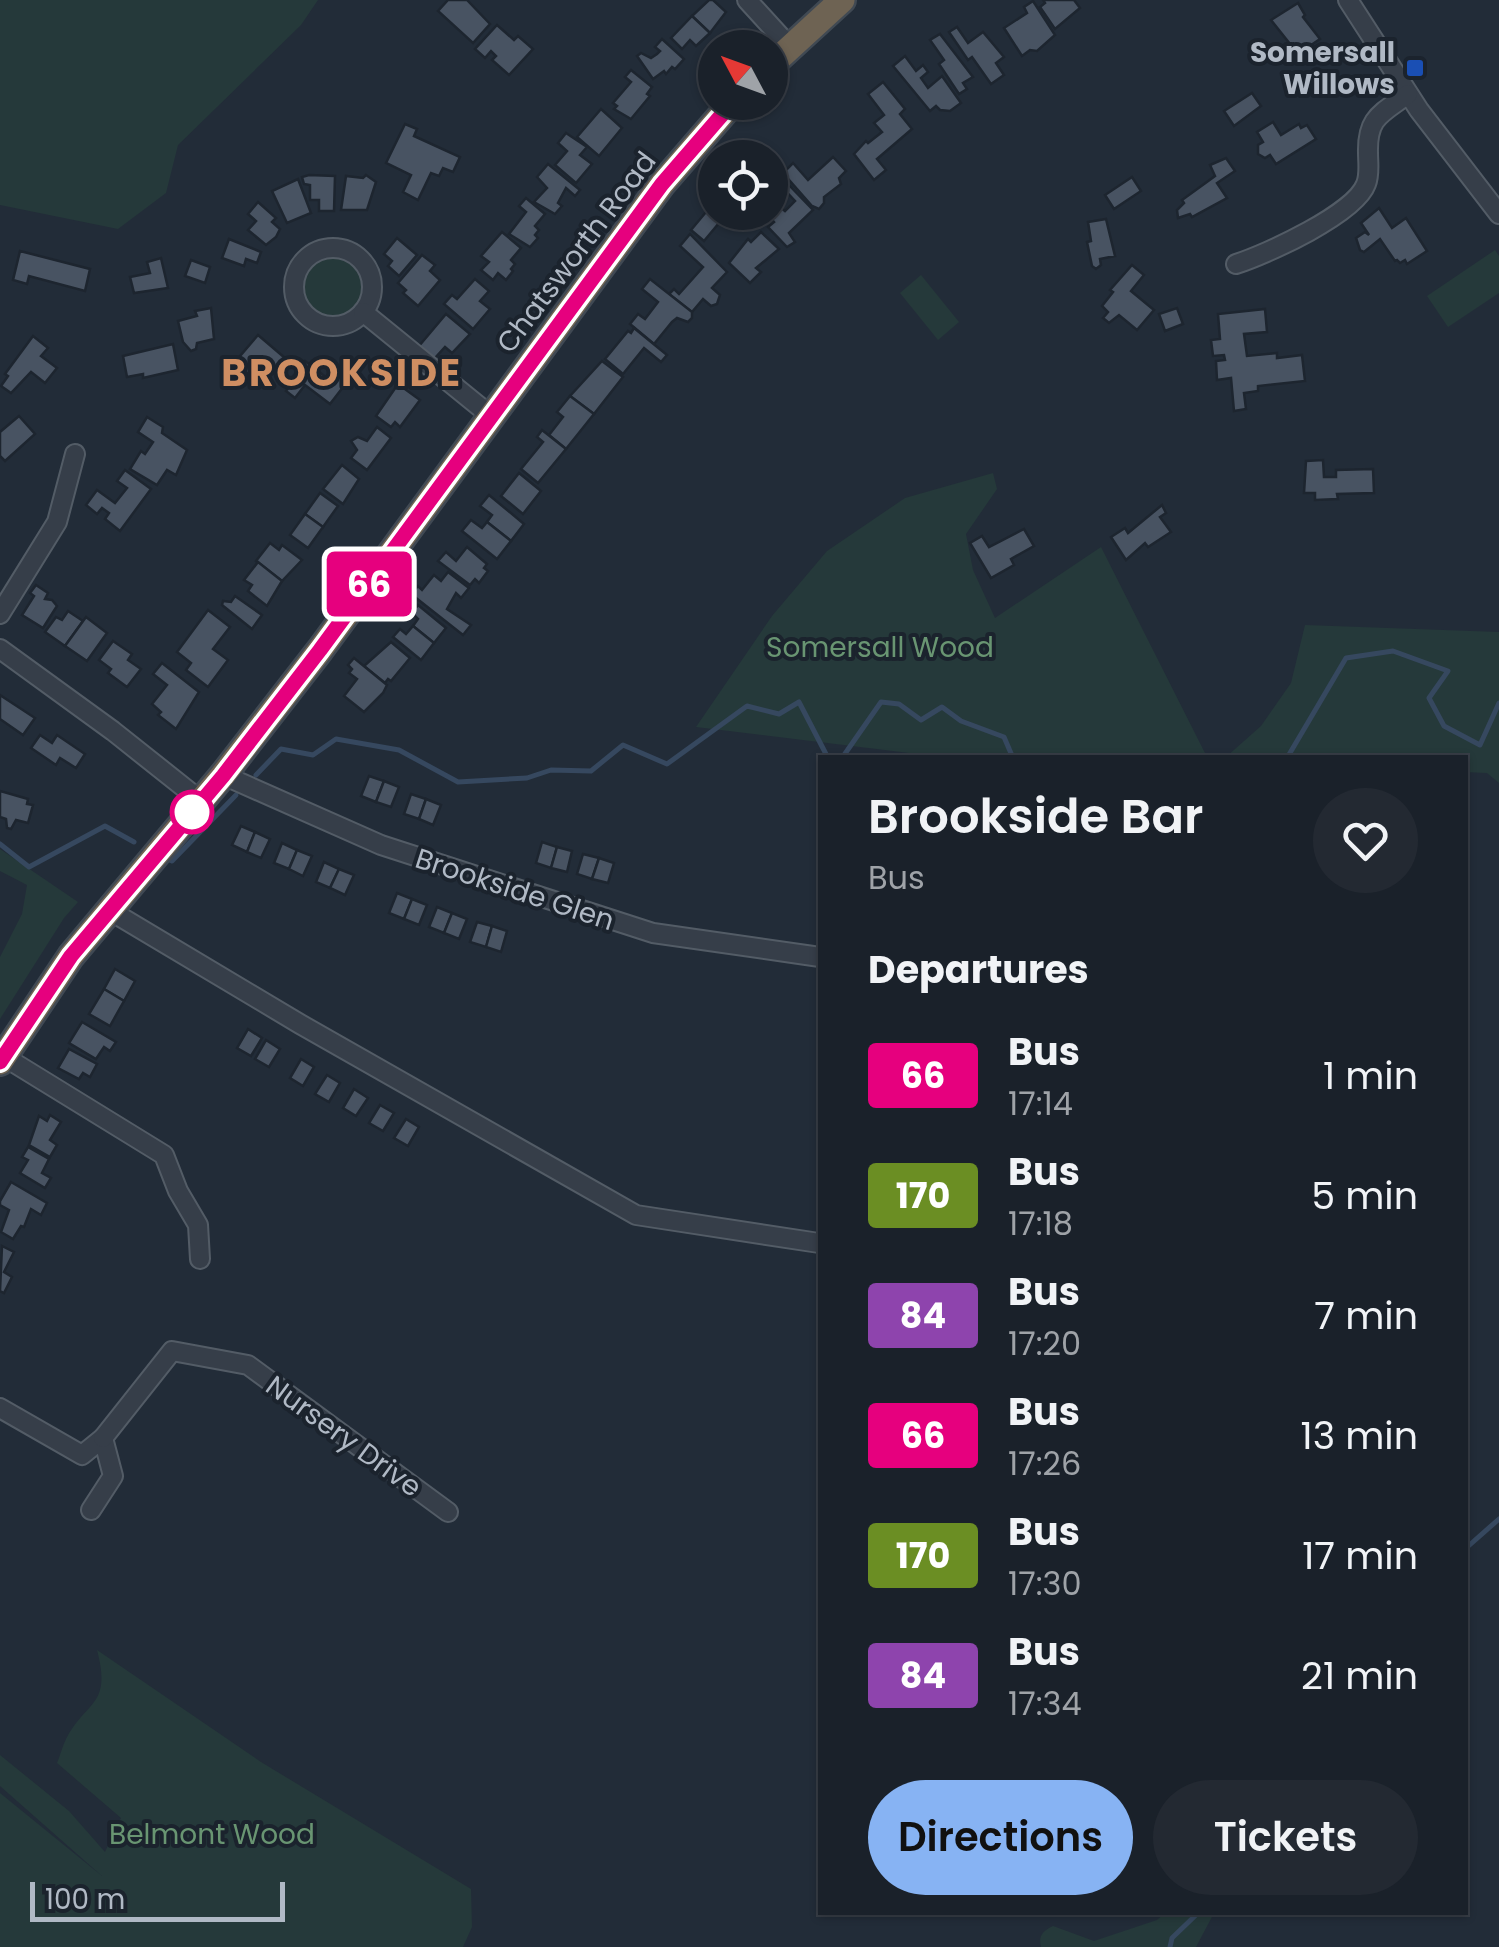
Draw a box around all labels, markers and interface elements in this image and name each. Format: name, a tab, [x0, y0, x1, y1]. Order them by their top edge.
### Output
north arrow	[698, 30, 788, 120]
map controls	[698, 30, 788, 230]
place label: Somersall Willows	[1250, 33, 1395, 104]
marker: Somersall Willows	[1404, 57, 1426, 79]
button: locate	[698, 140, 788, 230]
street label: Chatsworth Road	[488, 144, 665, 361]
district label: BROOKSIDE	[221, 346, 463, 399]
line badge: 66	[324, 552, 414, 616]
text: 66	[347, 560, 391, 609]
park label: Somersall Wood	[766, 628, 994, 667]
text: Brookside Bar	[868, 783, 1203, 850]
button: heart	[1313, 788, 1418, 893]
unlabelled marker	[171, 791, 213, 833]
street label: Brookside Glen	[410, 839, 619, 940]
text: Bus	[868, 855, 925, 900]
text: Departures	[868, 943, 1089, 996]
text: Bus	[1008, 1025, 1080, 1078]
text: 1 min	[1323, 1049, 1418, 1102]
text: 66	[901, 1051, 945, 1100]
text: 17:14	[1008, 1081, 1073, 1126]
text: Bus	[1008, 1145, 1080, 1198]
text: 5 min	[1311, 1169, 1418, 1222]
text: 170	[896, 1171, 950, 1220]
text: 17:18	[1008, 1201, 1073, 1246]
text: Bus	[1008, 1265, 1080, 1318]
text: 7 min	[1314, 1289, 1418, 1342]
text: 84	[900, 1291, 946, 1340]
text: 17:20	[1008, 1321, 1081, 1366]
street label: Nursery Drive	[258, 1367, 430, 1506]
text: Bus	[1008, 1385, 1080, 1438]
text: 13 min	[1301, 1409, 1418, 1462]
text: 66	[901, 1411, 945, 1460]
text: 17:26	[1008, 1441, 1081, 1486]
text: Bus	[1008, 1505, 1080, 1558]
text: 17 min	[1302, 1529, 1418, 1582]
text: 170	[896, 1531, 950, 1580]
text: 17:30	[1008, 1561, 1081, 1606]
text: Bus	[1008, 1625, 1080, 1678]
text: 21 min	[1301, 1649, 1418, 1702]
text: 84	[900, 1651, 946, 1700]
text: 17:34	[1008, 1681, 1082, 1726]
button: Directions	[868, 1780, 1133, 1895]
button: Tickets	[1153, 1780, 1418, 1895]
park label: Belmont Wood	[109, 1815, 315, 1854]
scale bar	[30, 1877, 285, 1922]
text: 100 m	[45, 1880, 125, 1919]

